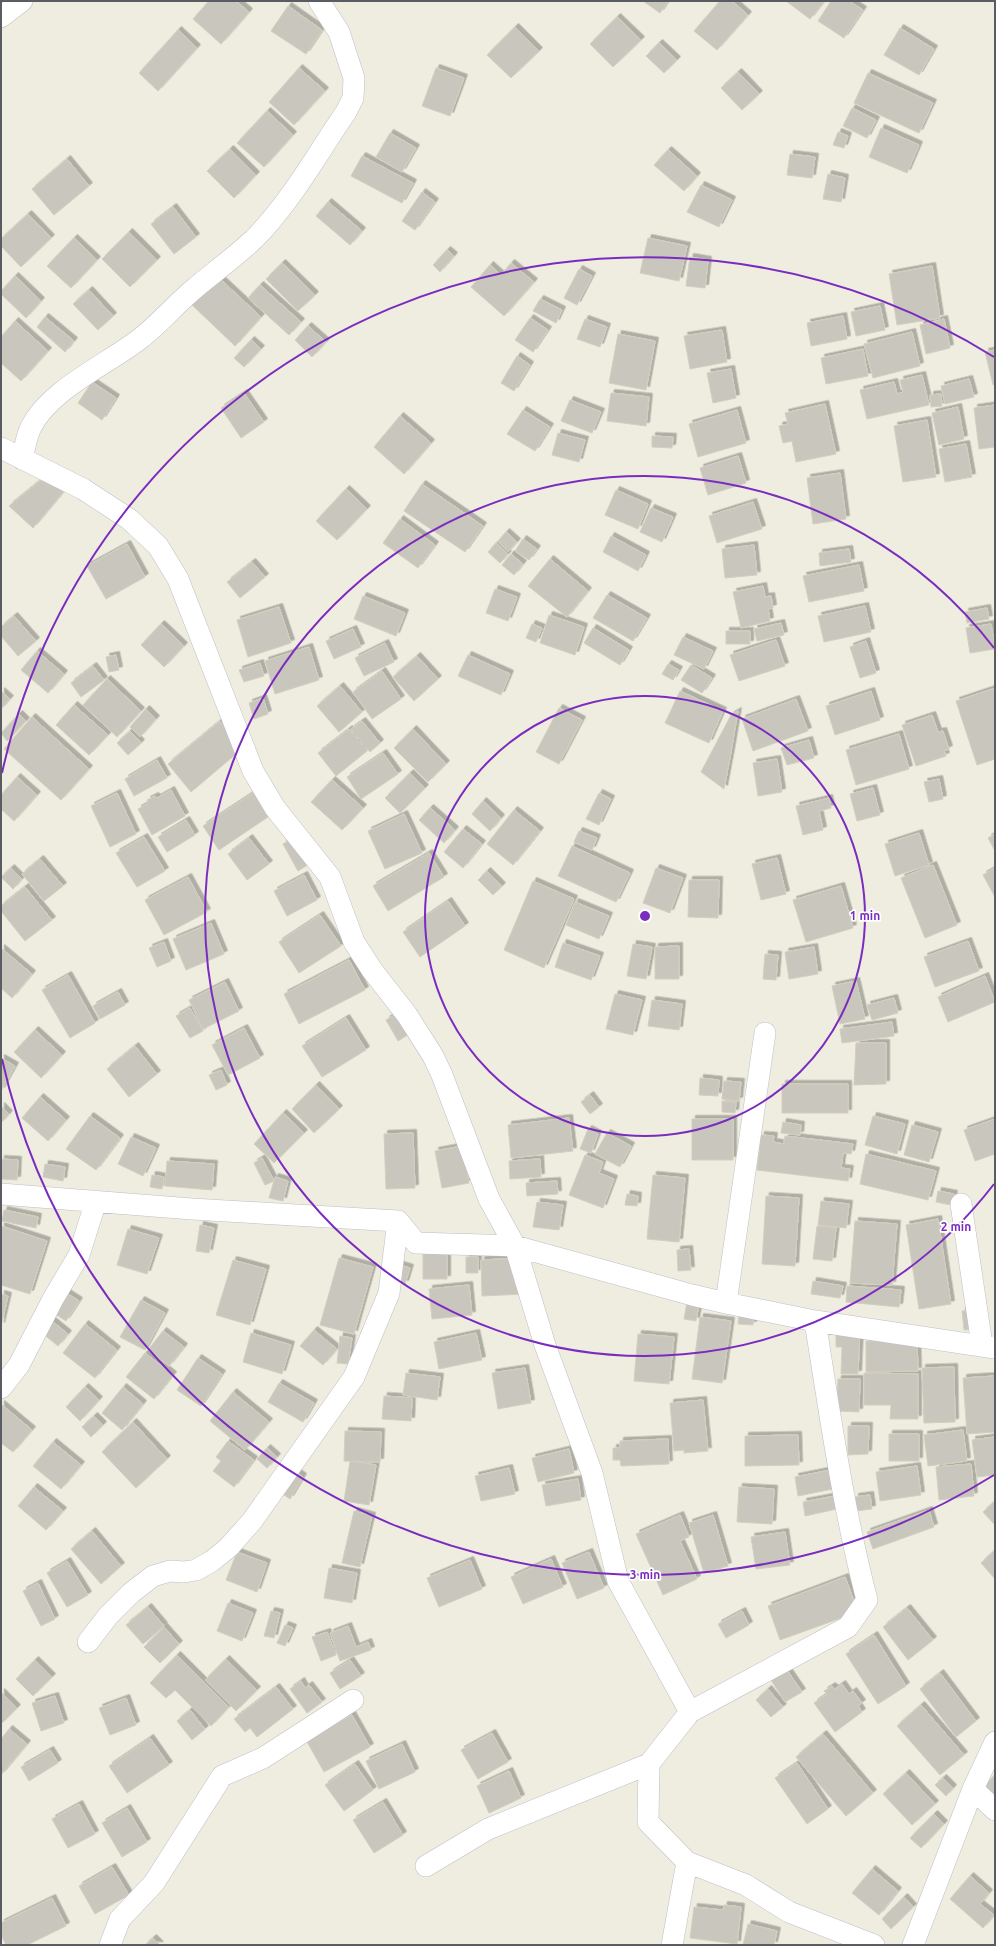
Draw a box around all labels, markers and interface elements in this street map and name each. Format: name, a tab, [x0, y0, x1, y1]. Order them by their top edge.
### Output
centre of rings	[638, 909, 652, 923]
text: 1 min	[850, 909, 880, 922]
text: 2 min	[941, 1220, 971, 1233]
text: 3 min	[630, 1568, 660, 1581]

